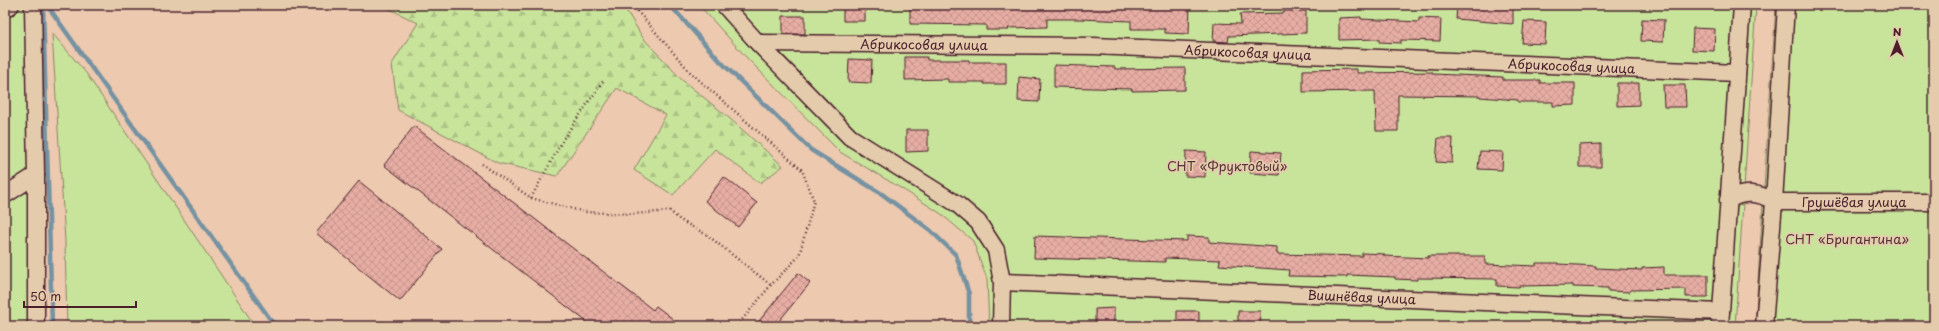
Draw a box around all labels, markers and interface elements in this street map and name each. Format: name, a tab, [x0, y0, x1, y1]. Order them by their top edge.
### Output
north arrow	[1877, 22, 1917, 62]
text: N	[1893, 23, 1902, 40]
street label: Абрикосовая улица	[860, 34, 989, 54]
street label: Абрикосовая улица	[1184, 40, 1313, 64]
street label: Абрикосовая улица	[1508, 53, 1636, 78]
park label: СНТ «Фруктовый»	[1167, 156, 1287, 175]
street label: Грушёвая улица	[1802, 192, 1907, 211]
park label: СНТ «Бригантина»	[1785, 229, 1909, 248]
scale bar	[24, 283, 136, 309]
street label: Вишнёвая улица	[1307, 285, 1417, 308]
text: 50 m	[30, 287, 61, 305]

